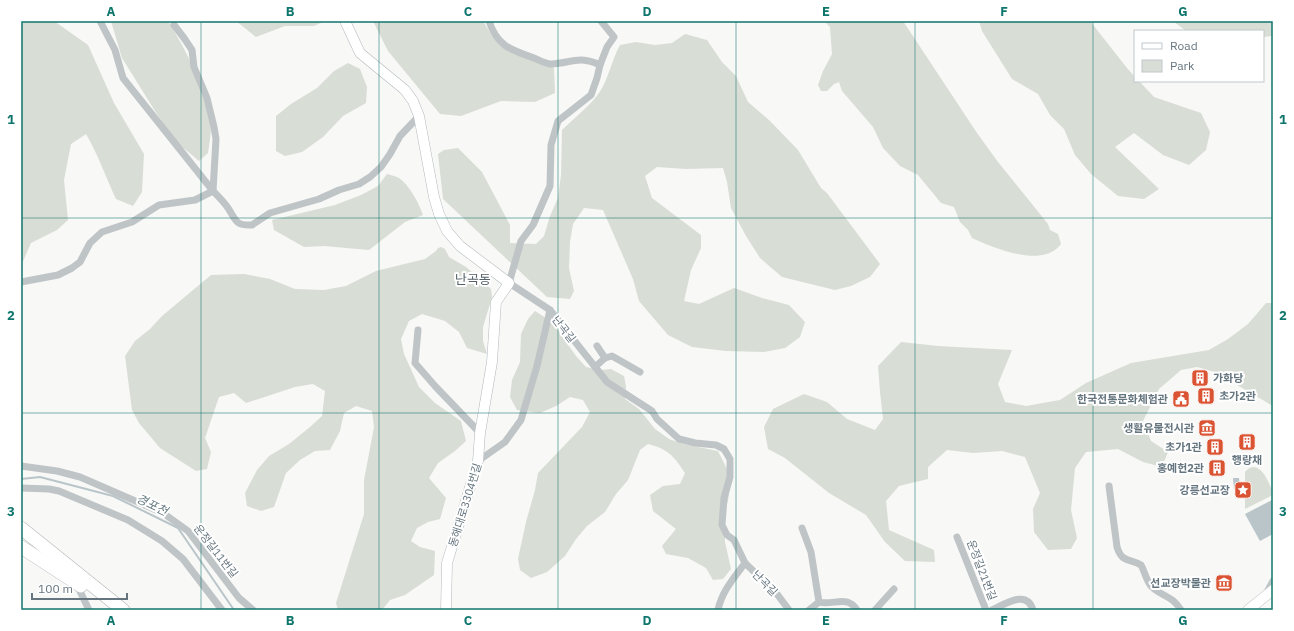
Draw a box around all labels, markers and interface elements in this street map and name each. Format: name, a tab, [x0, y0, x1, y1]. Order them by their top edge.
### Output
text: A	[107, 3, 116, 20]
text: B	[286, 3, 295, 20]
text: C	[464, 3, 473, 20]
text: D	[642, 3, 652, 20]
text: E	[822, 3, 830, 20]
text: F	[1000, 3, 1008, 20]
text: G	[1178, 3, 1188, 20]
legend	[1134, 30, 1264, 82]
text: Road	[1170, 38, 1198, 53]
text: Park	[1170, 58, 1195, 73]
text: 1	[7, 111, 15, 128]
text: 1	[1279, 111, 1287, 128]
district label: 난곡동	[455, 271, 491, 288]
text: 2	[7, 307, 15, 324]
text: 2	[1279, 307, 1287, 324]
street label: 난곡길	[549, 313, 579, 345]
building icon: 가화당	[1190, 368, 1210, 388]
place label: 가화당	[1213, 371, 1243, 385]
building icon: 초가2관	[1196, 386, 1216, 406]
public building icon: 한국전통문화체험관	[1171, 389, 1191, 409]
place label: 초가2관	[1219, 389, 1256, 403]
place label: 한국전통문화체험관	[1077, 392, 1168, 406]
museum icon: 생활유물전시관	[1197, 418, 1217, 438]
place label: 생활유물전시관	[1123, 421, 1194, 435]
building icon: 행랑채	[1237, 432, 1257, 452]
building icon: 초가1관	[1205, 437, 1225, 457]
place label: 초가1관	[1165, 440, 1202, 454]
place label: 행랑채	[1232, 453, 1262, 467]
building icon: 홍예헌2관	[1207, 458, 1227, 478]
street label: 동해대로3304번길	[446, 461, 484, 549]
place label: 홍예헌2관	[1157, 461, 1204, 475]
place icon: 강릉선교장	[1233, 480, 1253, 500]
place label: 강릉선교장	[1179, 483, 1230, 497]
water label: 경포천	[134, 491, 172, 519]
text: 3	[7, 503, 15, 520]
text: 3	[1279, 503, 1287, 520]
street label: 운정길11번길	[191, 522, 241, 580]
street label: 운정길21번길	[964, 538, 1000, 602]
street label: 난곡길	[749, 567, 781, 599]
museum icon: 선교장박물관	[1214, 573, 1234, 593]
scale bar	[32, 575, 127, 601]
place label: 선교장박물관	[1150, 576, 1211, 590]
text: 100 m	[38, 581, 73, 596]
text: A	[107, 612, 116, 629]
text: B	[286, 612, 295, 629]
text: C	[464, 612, 473, 629]
text: D	[642, 612, 652, 629]
text: E	[822, 612, 830, 629]
text: F	[1000, 612, 1008, 629]
text: G	[1178, 612, 1188, 629]

